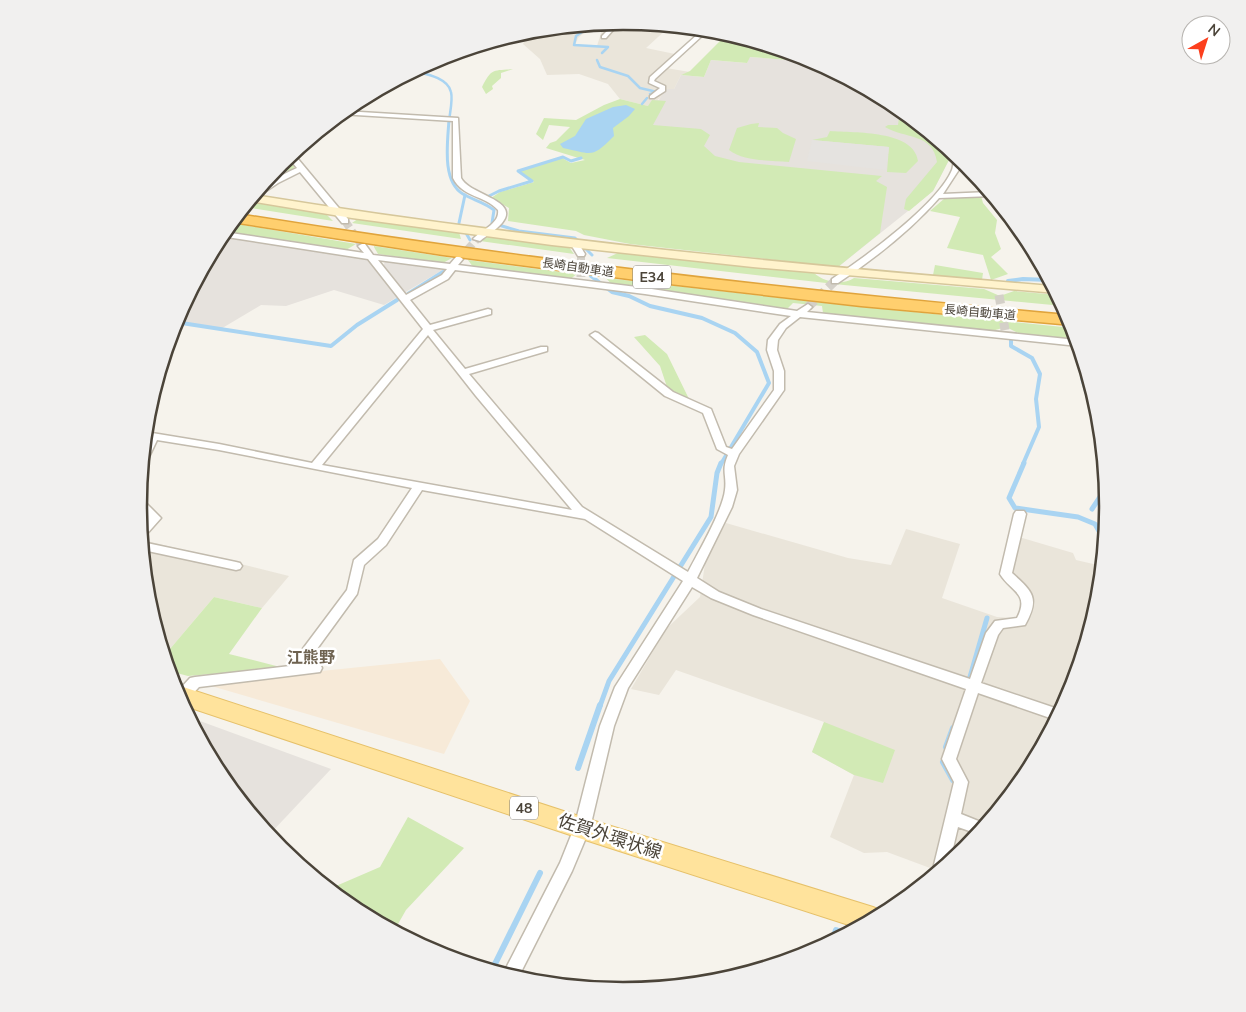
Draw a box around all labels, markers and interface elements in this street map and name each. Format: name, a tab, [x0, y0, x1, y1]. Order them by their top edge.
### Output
north arrow	[1181, 15, 1231, 65]
text: N	[1204, 20, 1224, 40]
street label: 長崎自動車道	[541, 255, 615, 279]
road number: E34	[633, 266, 671, 288]
street label: 長崎自動車道	[943, 301, 1017, 323]
district label: 江熊野	[287, 647, 335, 667]
road number: 48	[510, 796, 538, 820]
street label: 佐賀外環状線	[555, 808, 665, 864]

